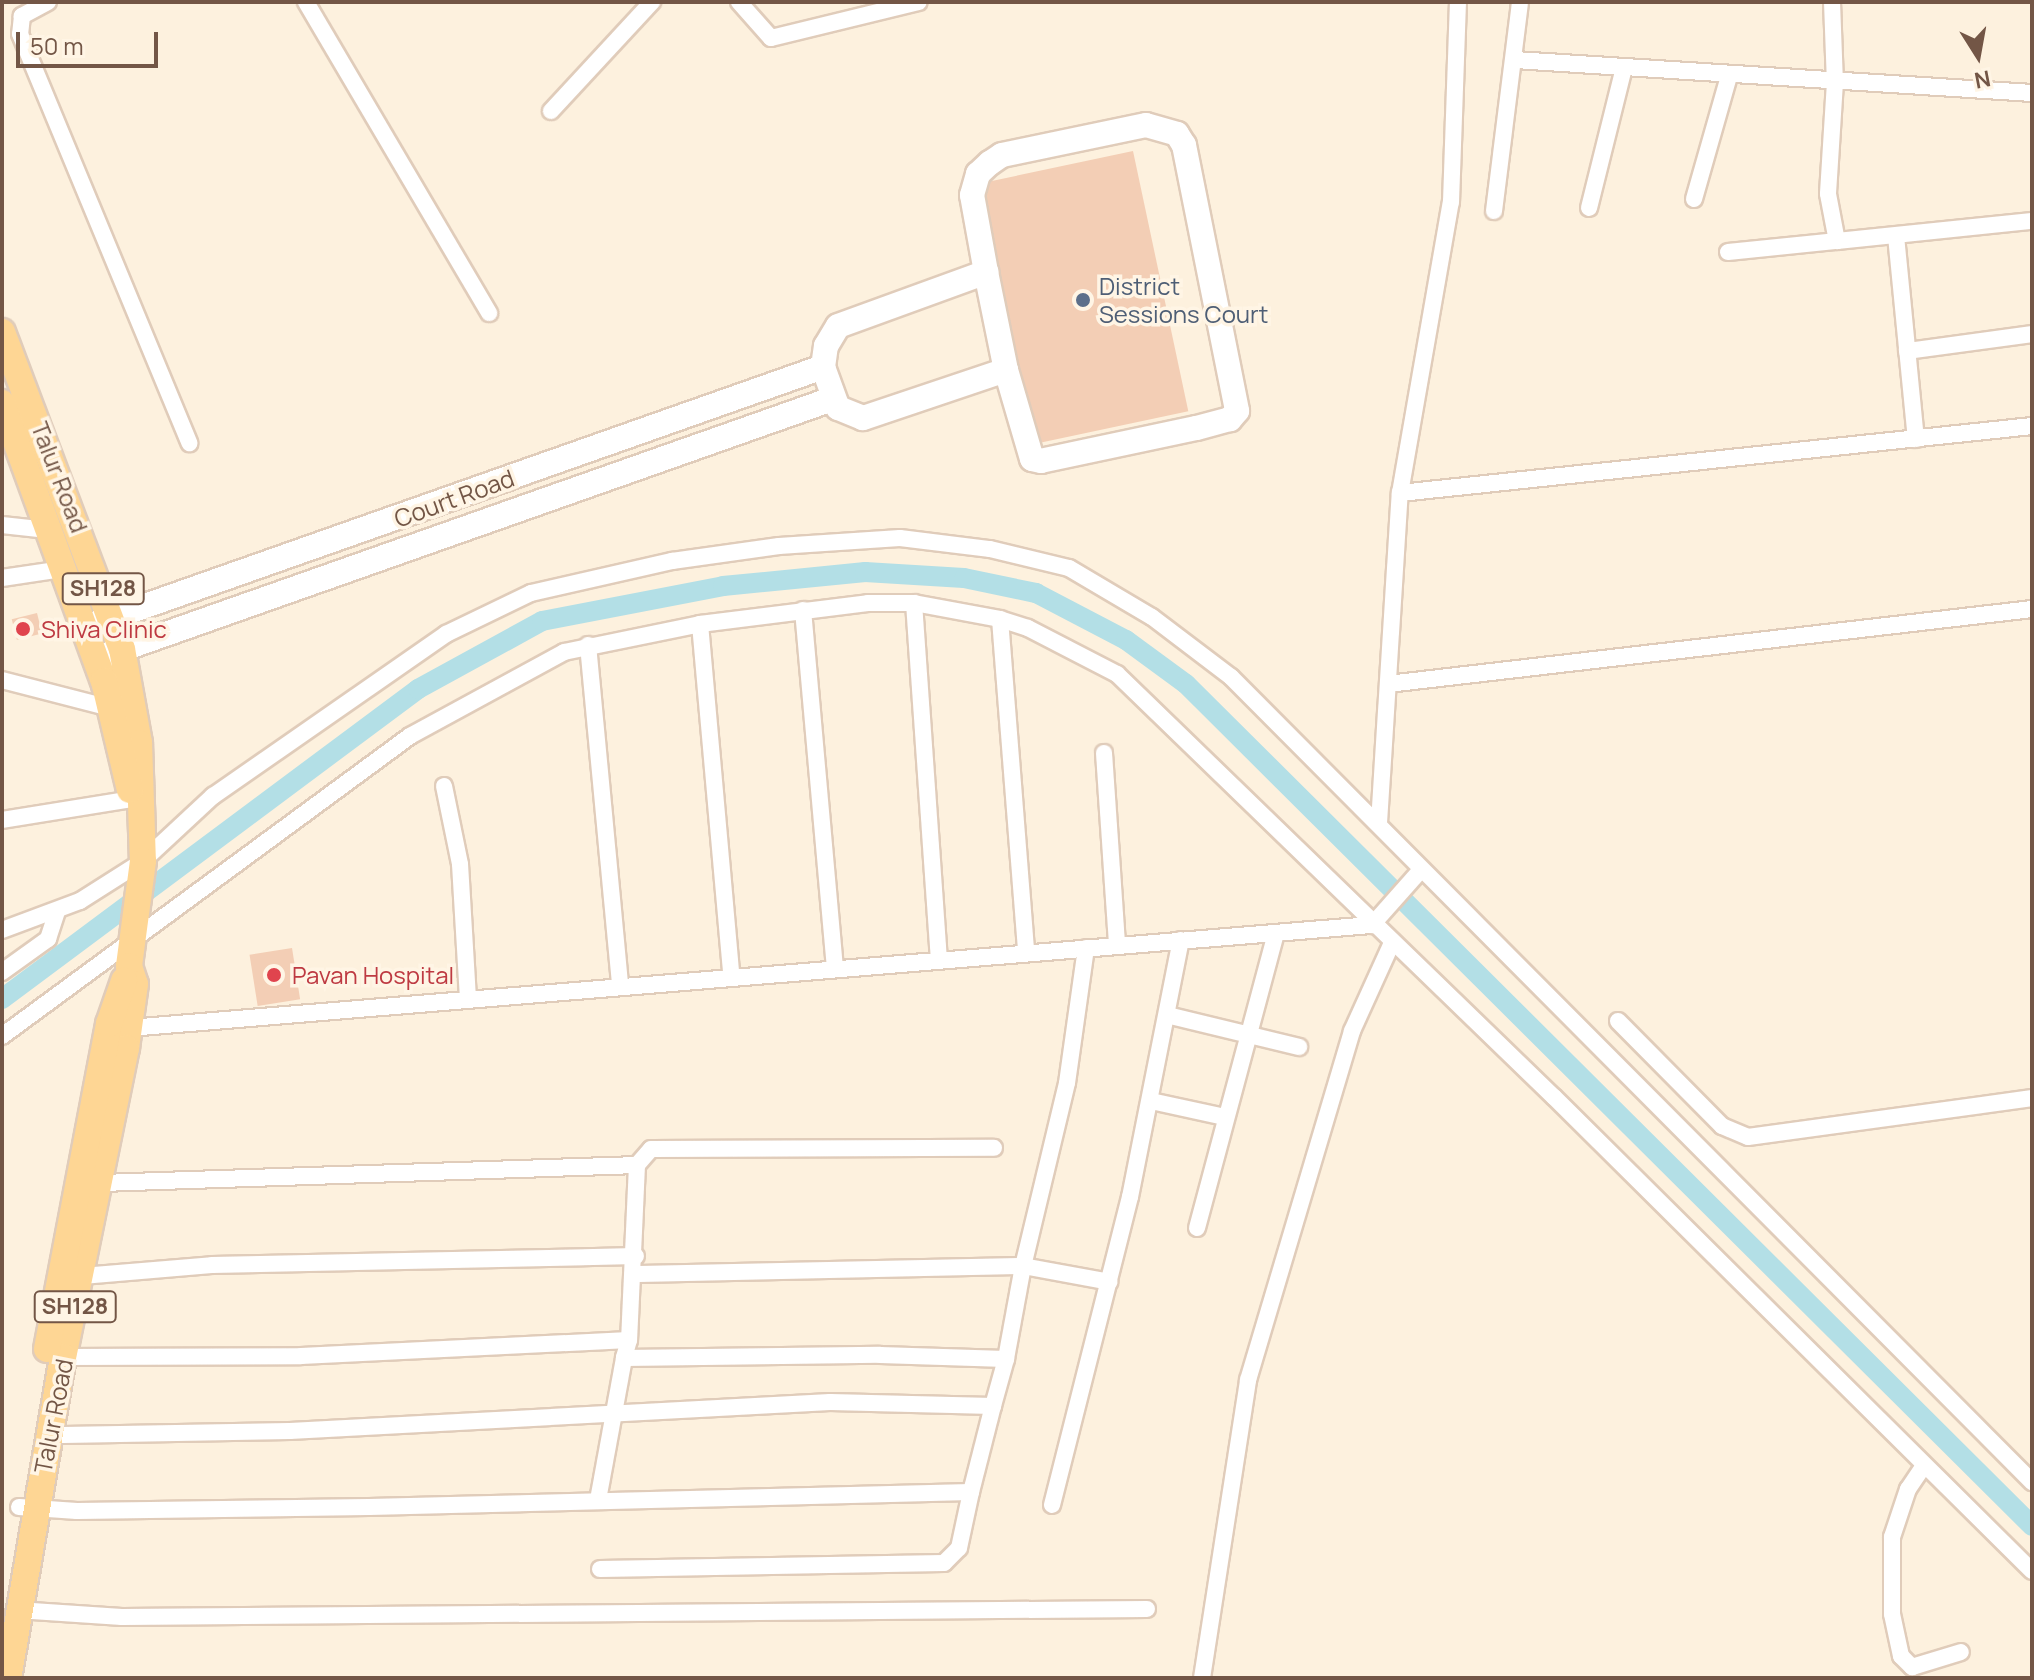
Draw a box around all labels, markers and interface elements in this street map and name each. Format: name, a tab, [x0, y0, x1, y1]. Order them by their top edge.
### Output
scale bar	[20, 16, 162, 66]
north arrow	[1938, 16, 2018, 96]
text: 50 m	[30, 29, 84, 62]
text: N	[1972, 63, 1993, 96]
place label: District Sessions Court	[1099, 272, 1268, 328]
marker: District Sessions Court	[1074, 291, 1092, 309]
street label: Talur Road	[26, 418, 94, 536]
street label: Court Road	[390, 463, 518, 533]
road number: SH128	[61, 571, 145, 607]
place label: Shiva Clinic	[41, 615, 167, 643]
marker: Shiva Clinic	[12, 618, 34, 640]
place label: Pavan Hospital	[292, 961, 454, 989]
marker: Pavan Hospital	[263, 964, 285, 986]
road number: SH128	[33, 1289, 117, 1325]
street label: Talur Road	[28, 1356, 78, 1476]

